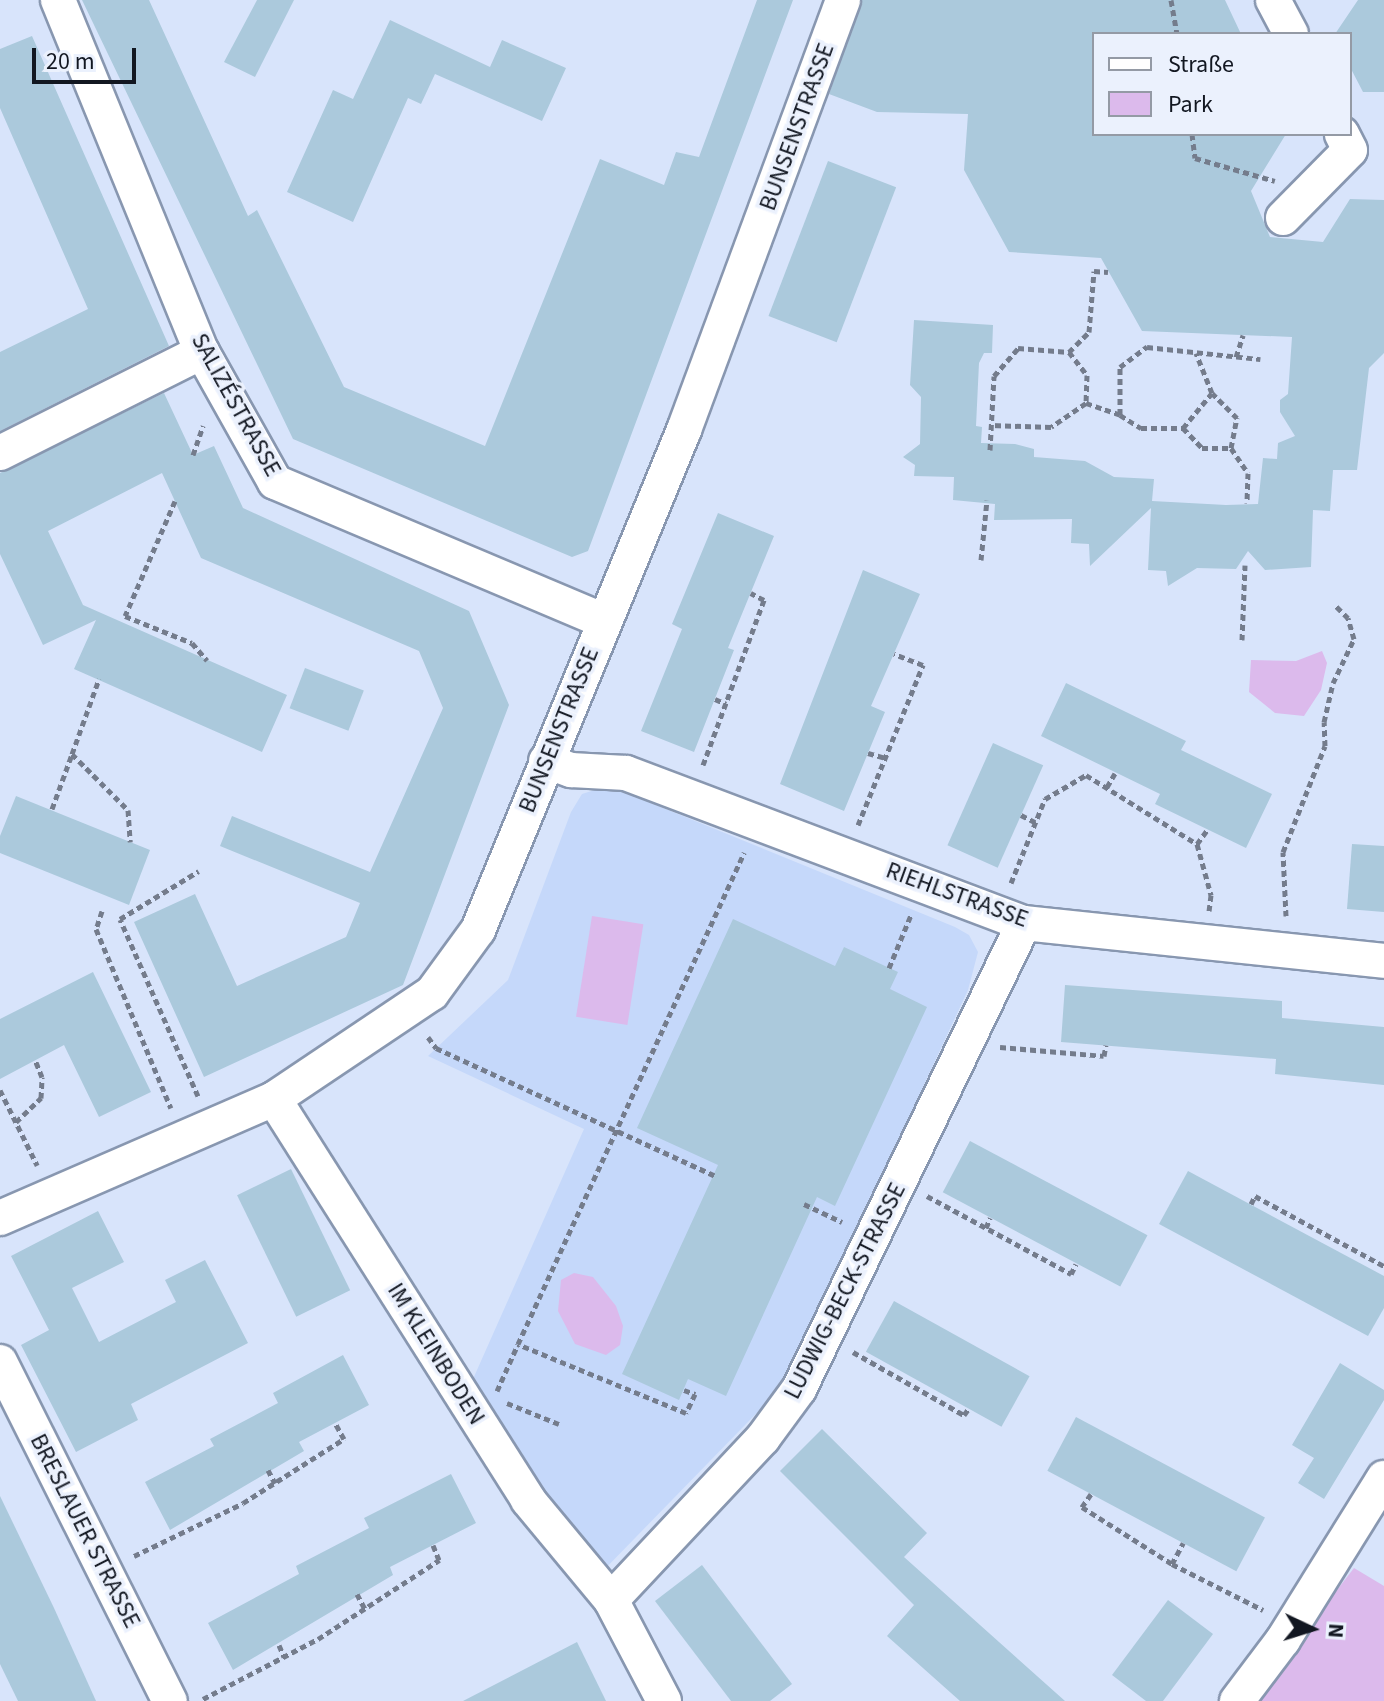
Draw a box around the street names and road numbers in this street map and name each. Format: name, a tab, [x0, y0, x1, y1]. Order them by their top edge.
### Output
street label: BUNSENSTRASSE	[753, 39, 841, 215]
street label: SALIZÉSTRASSE	[185, 328, 287, 482]
street label: BUNSENSTRASSE	[513, 643, 605, 817]
street label: RIEHLSTRASSE	[882, 856, 1032, 934]
street label: LUDWIG-BECK-STRASSE	[778, 1178, 912, 1404]
street label: IM KLEINBODEN	[381, 1278, 491, 1430]
street label: BRESLAUER STRASSE	[24, 1429, 146, 1633]

